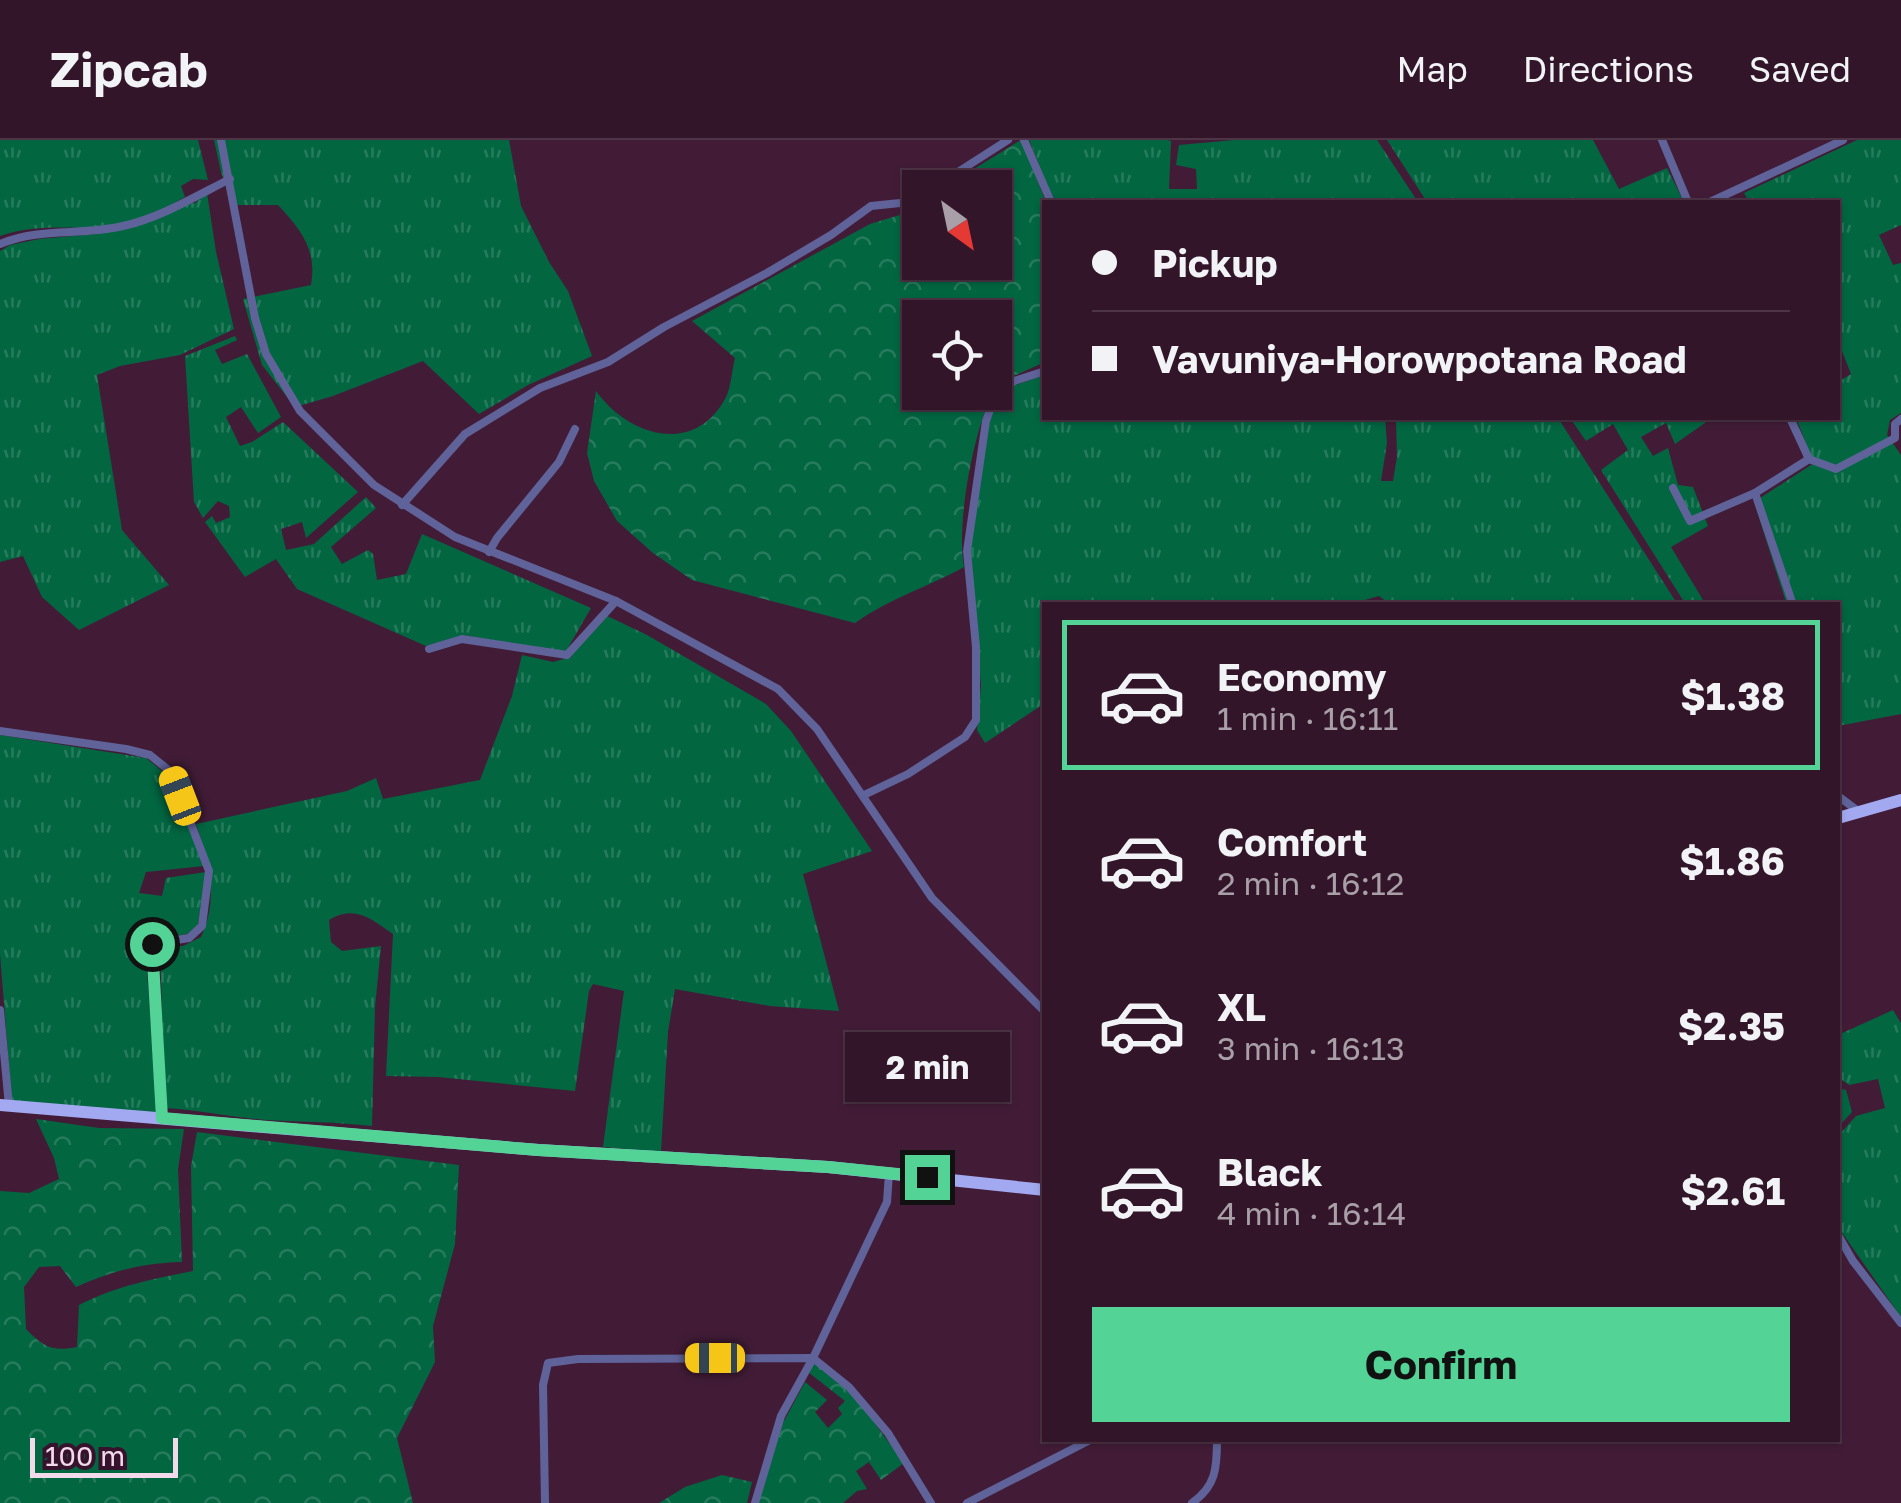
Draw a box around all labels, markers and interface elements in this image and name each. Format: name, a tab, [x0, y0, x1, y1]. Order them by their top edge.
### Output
text: Zipcab	[50, 40, 208, 98]
text: Map	[1396, 48, 1468, 90]
text: Directions	[1523, 48, 1694, 90]
text: Saved	[1749, 48, 1851, 90]
north arrow	[902, 170, 1012, 280]
map controls	[902, 170, 1012, 410]
text: Pickup	[1152, 240, 1278, 285]
button: locate	[902, 300, 1012, 410]
text: Vavuniya-Horowpotana Road	[1152, 336, 1687, 381]
icon: car	[1097, 650, 1187, 740]
text: Economy	[1217, 654, 1386, 699]
text: $1.38	[1680, 673, 1785, 718]
text: 1 min · 16:11	[1217, 699, 1398, 737]
car	[155, 763, 205, 829]
icon: car	[1097, 815, 1187, 905]
text: Comfort	[1217, 819, 1367, 864]
text: $1.86	[1679, 838, 1785, 883]
text: 2 min · 16:12	[1217, 864, 1404, 902]
route start	[130, 922, 175, 967]
icon: car	[1097, 980, 1187, 1070]
text: XL	[1217, 984, 1266, 1029]
text: $2.35	[1678, 1003, 1785, 1048]
text: 3 min · 16:13	[1217, 1029, 1405, 1067]
callout: 2 min	[844, 1032, 1010, 1102]
text: 2 min	[886, 1048, 969, 1086]
icon: car	[1097, 1145, 1187, 1235]
text: Black	[1217, 1149, 1322, 1194]
route end	[905, 1155, 950, 1200]
text: $2.61	[1680, 1168, 1785, 1213]
text: 4 min · 16:14	[1217, 1194, 1406, 1232]
button: Confirm	[1092, 1307, 1790, 1422]
car	[685, 1343, 745, 1373]
scale bar	[30, 1433, 178, 1478]
text: 100 m	[45, 1439, 125, 1472]

